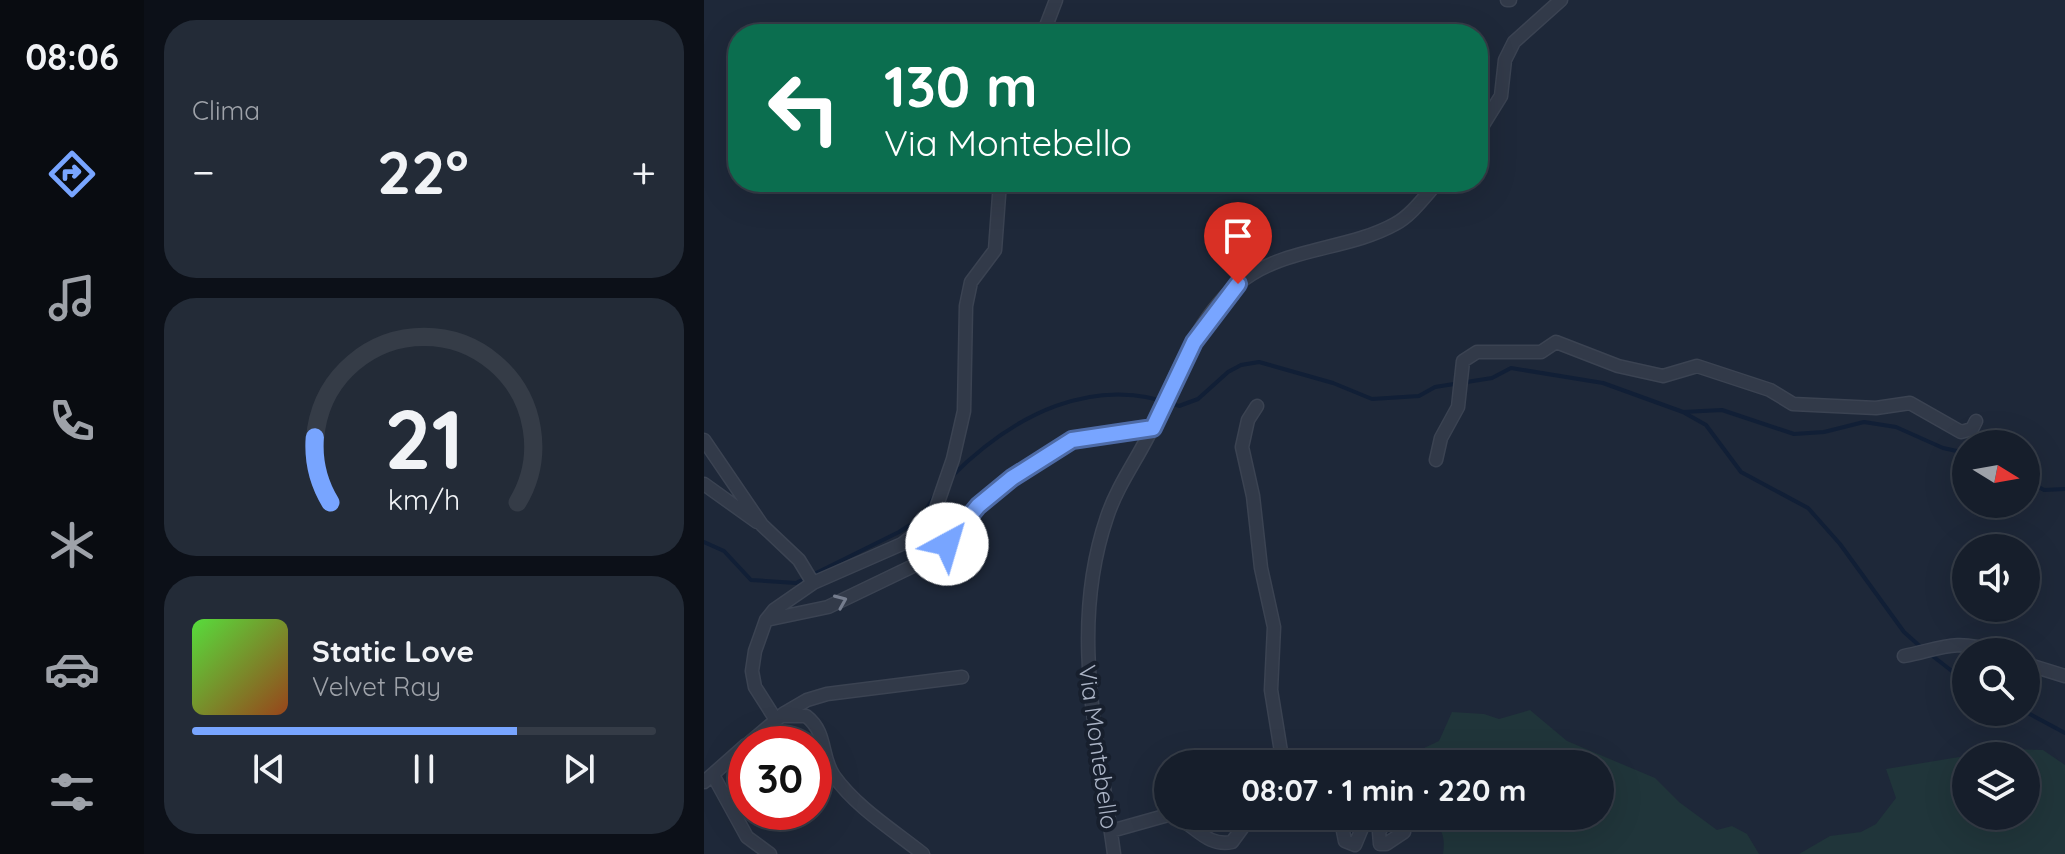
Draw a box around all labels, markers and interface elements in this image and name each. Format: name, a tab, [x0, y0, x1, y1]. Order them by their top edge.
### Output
text: 08:06	[25, 34, 119, 79]
text: 130 m	[884, 51, 1038, 121]
icon: left	[752, 56, 856, 160]
text: Clima	[192, 94, 260, 127]
text: Via Montebello	[884, 120, 1132, 165]
text: 22°	[377, 134, 469, 209]
text: −	[192, 144, 215, 199]
text: +	[631, 144, 656, 199]
icon: directions	[44, 146, 100, 202]
pin	[1204, 202, 1272, 284]
icon: arrive	[1216, 214, 1260, 258]
icon: music	[44, 270, 100, 326]
text: 21	[384, 386, 464, 490]
icon: phone	[44, 393, 100, 449]
north arrow	[1952, 430, 2040, 518]
map controls	[1952, 430, 2040, 830]
text: km/h	[388, 481, 460, 517]
position arrow	[905, 502, 989, 586]
icon: climate	[44, 517, 100, 573]
button: sound	[1952, 534, 2040, 622]
one-way arrow	[833, 595, 848, 611]
text: Static Love	[312, 632, 474, 670]
button: search	[1952, 638, 2040, 726]
icon: car	[44, 641, 100, 697]
street label: Via Montebello	[1073, 663, 1125, 831]
text: Velvet Ray	[312, 670, 441, 703]
speed limit sign: 30	[728, 726, 832, 830]
button: layers	[1952, 742, 2040, 830]
icon: previous	[247, 747, 291, 791]
icon: pause	[402, 747, 446, 791]
icon: next	[557, 747, 601, 791]
icon: filters	[44, 764, 100, 820]
text: 08:07 · 1 min · 220 m	[1242, 771, 1526, 809]

